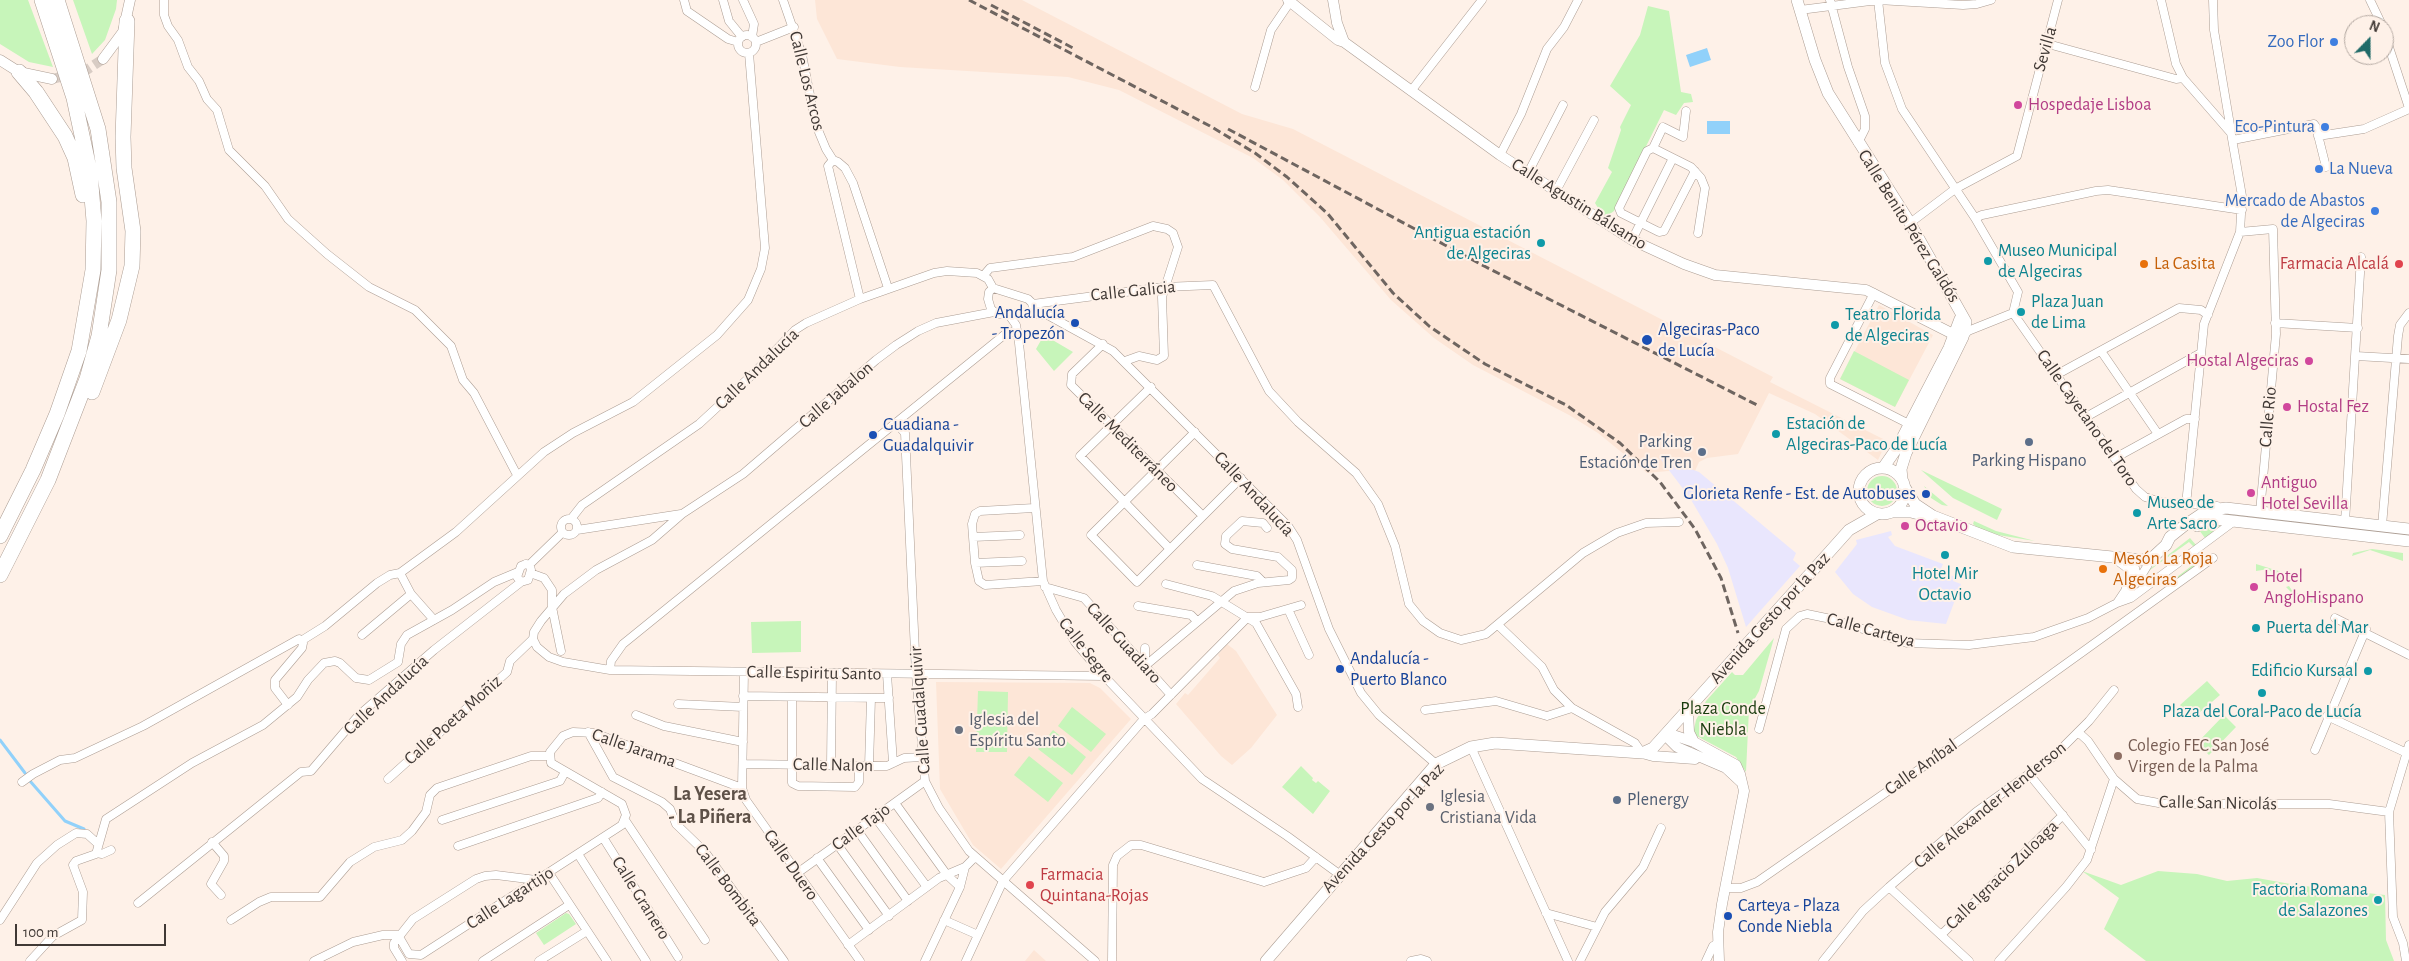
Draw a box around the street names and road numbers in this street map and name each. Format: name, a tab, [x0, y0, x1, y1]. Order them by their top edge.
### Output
street label: Sevilla	[2028, 24, 2062, 74]
street label: Calle Los Arcos	[784, 29, 830, 133]
street label: Calle Benito Pérez Galdós	[1853, 146, 1965, 306]
street label: Calle Agustin Bálsamo	[1507, 154, 1651, 254]
street label: Calle Galicia	[1090, 276, 1176, 306]
street label: Calle Andalucía	[711, 324, 803, 414]
street label: Calle Cayetano del Toro	[2032, 345, 2142, 491]
street label: Calle Jabalon	[794, 357, 878, 433]
street label: Calle Rio	[2255, 386, 2281, 448]
street label: Calle Mediterráneo	[1073, 387, 1183, 497]
street label: Calle Andalucía	[1209, 447, 1299, 541]
street label: Avenida Gesto por la Paz	[1705, 548, 1835, 688]
street label: Calle Guadiaro	[1082, 598, 1166, 688]
street label: Calle Carteya	[1824, 608, 1918, 652]
street label: Calle Segre	[1054, 613, 1118, 687]
street label: Calle Guadalquivir	[905, 645, 935, 775]
street label: Calle Andalucía	[339, 650, 433, 740]
street label: Calle Espiritu Santo	[747, 661, 881, 685]
street label: Calle Poeta Moñiz	[400, 670, 506, 770]
street label: Calle Jarama	[589, 724, 679, 772]
street label: Calle Aníbal	[1881, 734, 1961, 800]
street label: Calle Alexander Henderson	[1909, 737, 2071, 873]
street label: Calle Nalon	[793, 753, 873, 777]
street label: Avenida Gesto por la Paz	[1317, 759, 1449, 897]
street label: Calle San Nicolás	[2159, 791, 2277, 815]
street label: Calle Tajo	[827, 798, 895, 856]
street label: Calle Ignacio Zuloaga	[1941, 816, 2063, 934]
street label: Calle Duero	[759, 825, 823, 905]
street label: Calle Bombita	[690, 839, 766, 931]
street label: Calle Granero	[607, 852, 675, 944]
street label: Calle Lagartijo	[462, 862, 558, 934]

